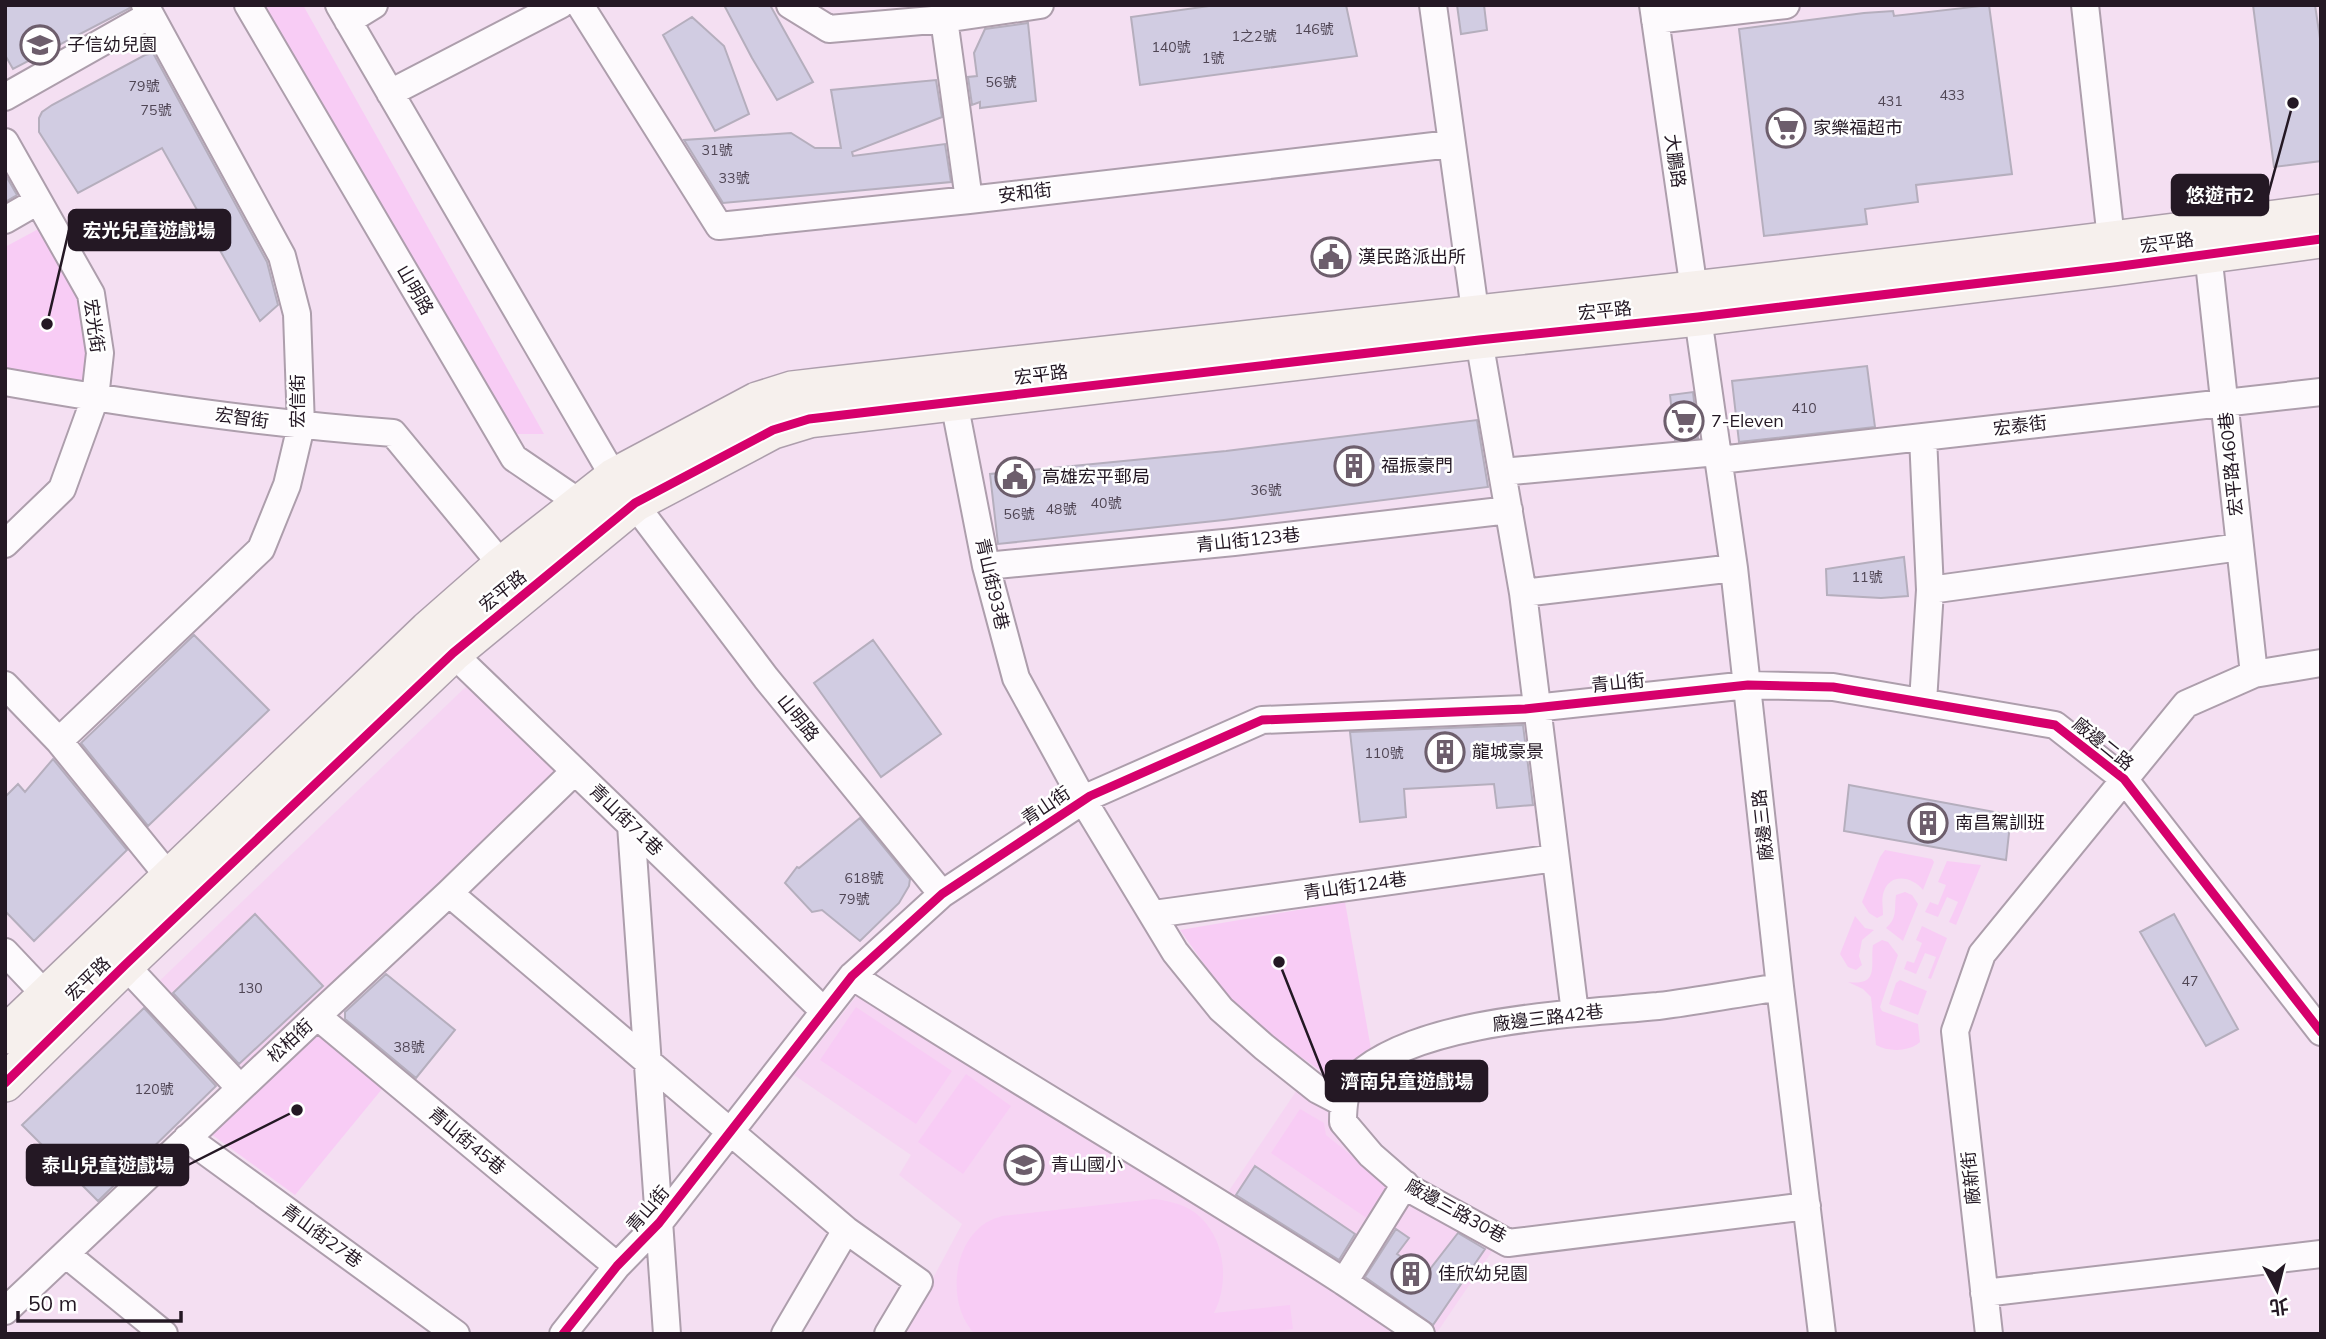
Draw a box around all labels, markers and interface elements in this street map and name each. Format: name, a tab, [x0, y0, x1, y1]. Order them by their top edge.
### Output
house number: 146號	[1294, 20, 1334, 38]
school or university icon: 子信幼兒園	[19, 24, 61, 66]
house number: 1之2號	[1232, 27, 1276, 45]
place label: 子信幼兒園	[67, 33, 157, 56]
house number: 140號	[1151, 38, 1191, 56]
house number: 1號	[1202, 49, 1224, 67]
house number: 56號	[986, 73, 1016, 91]
house number: 79號	[129, 77, 159, 95]
house number: 433	[1939, 86, 1965, 104]
house number: 431	[1877, 92, 1903, 110]
house number: 75號	[141, 101, 171, 119]
supermarket icon: 家樂福超市	[1765, 107, 1807, 149]
place label: 家樂福超市	[1813, 116, 1903, 139]
street label: 大鵬路	[1660, 133, 1691, 189]
house number: 31號	[702, 141, 732, 159]
house number: 33號	[719, 169, 749, 187]
callout: 悠遊市2	[2172, 175, 2268, 215]
street label: 安和街	[997, 178, 1053, 207]
text: 悠遊市2	[2186, 183, 2254, 207]
callout: 宏光兒童遊戲場	[69, 210, 230, 250]
text: 宏光兒童遊戲場	[82, 218, 216, 242]
street label: 宏平路	[2139, 227, 2195, 258]
public building icon: 漢民路派出所	[1310, 236, 1352, 278]
place label: 漢民路派出所	[1358, 245, 1466, 268]
street label: 山明路	[392, 261, 439, 319]
street label: 宏平路	[1577, 296, 1633, 325]
street label: 宏光街	[79, 298, 110, 354]
street label: 宏平路	[1013, 360, 1069, 389]
street label: 宏信街	[286, 374, 309, 428]
house number: 410	[1791, 399, 1817, 417]
supermarket icon: 7-Eleven	[1663, 400, 1705, 442]
street label: 宏智街	[214, 402, 270, 433]
place label: 7-Eleven	[1711, 409, 1784, 432]
street label: 宏泰街	[1992, 411, 2048, 440]
street label: 宏平路460巷	[2214, 411, 2247, 517]
building icon: 福振豪門	[1333, 445, 1375, 487]
place label: 福振豪門	[1381, 454, 1453, 477]
public building icon: 高雄宏平郵局	[994, 456, 1036, 498]
place label: 高雄宏平郵局	[1042, 465, 1150, 488]
house number: 36號	[1251, 481, 1281, 499]
house number: 40號	[1091, 494, 1121, 512]
house number: 48號	[1046, 500, 1076, 518]
house number: 56號	[1004, 505, 1034, 523]
street label: 青山街123巷	[1195, 523, 1301, 556]
street label: 青山街93巷	[971, 536, 1014, 632]
street label: 宏平路	[474, 565, 531, 617]
house number: 11號	[1852, 568, 1882, 586]
street label: 青山街	[1590, 668, 1646, 697]
street label: 山明路	[772, 689, 824, 746]
street label: 廠邊二路	[2068, 712, 2139, 775]
building icon: 龍城豪景	[1424, 731, 1466, 773]
place label: 龍城豪景	[1472, 740, 1544, 763]
house number: 110號	[1364, 744, 1404, 762]
street label: 青山街71巷	[585, 779, 668, 860]
street label: 青山街	[1017, 781, 1075, 830]
street label: 廠邊三路	[1747, 788, 1778, 862]
building icon: 南昌駕訓班	[1907, 802, 1949, 844]
place label: 南昌駕訓班	[1955, 811, 2045, 834]
street label: 青山街124巷	[1302, 867, 1408, 904]
house number: 618號	[844, 869, 884, 887]
house number: 79號	[839, 890, 869, 908]
street label: 宏平路	[60, 952, 115, 1006]
house number: 47	[2182, 972, 2198, 990]
house number: 130	[237, 979, 263, 997]
street label: 廠邊三路42巷	[1491, 999, 1605, 1036]
street label: 松柏街	[262, 1014, 317, 1067]
house number: 38號	[394, 1038, 424, 1056]
callout: 濟南兒童遊戲場	[1326, 1061, 1487, 1101]
text: 濟南兒童遊戲場	[1340, 1069, 1474, 1093]
house number: 120號	[134, 1080, 174, 1098]
street label: 青山街45巷	[424, 1102, 511, 1180]
school or university icon: 青山國小	[1003, 1144, 1045, 1186]
callout: 泰山兒童遊戲場	[27, 1145, 188, 1185]
street label: 廠新街	[1956, 1150, 1985, 1206]
text: 泰山兒童遊戲場	[41, 1153, 175, 1177]
place label: 青山國小	[1051, 1153, 1123, 1176]
street label: 廠邊三路30巷	[1402, 1173, 1511, 1248]
street label: 青山街	[621, 1181, 674, 1237]
street label: 青山街27巷	[278, 1199, 367, 1272]
building icon: 佳欣幼兒園	[1390, 1253, 1432, 1295]
north arrow	[2242, 1255, 2312, 1325]
place label: 佳欣幼兒園	[1438, 1262, 1528, 1285]
scale bar	[18, 1280, 180, 1324]
text: 50 m	[28, 1290, 77, 1316]
text: 北	[2268, 1294, 2290, 1320]

